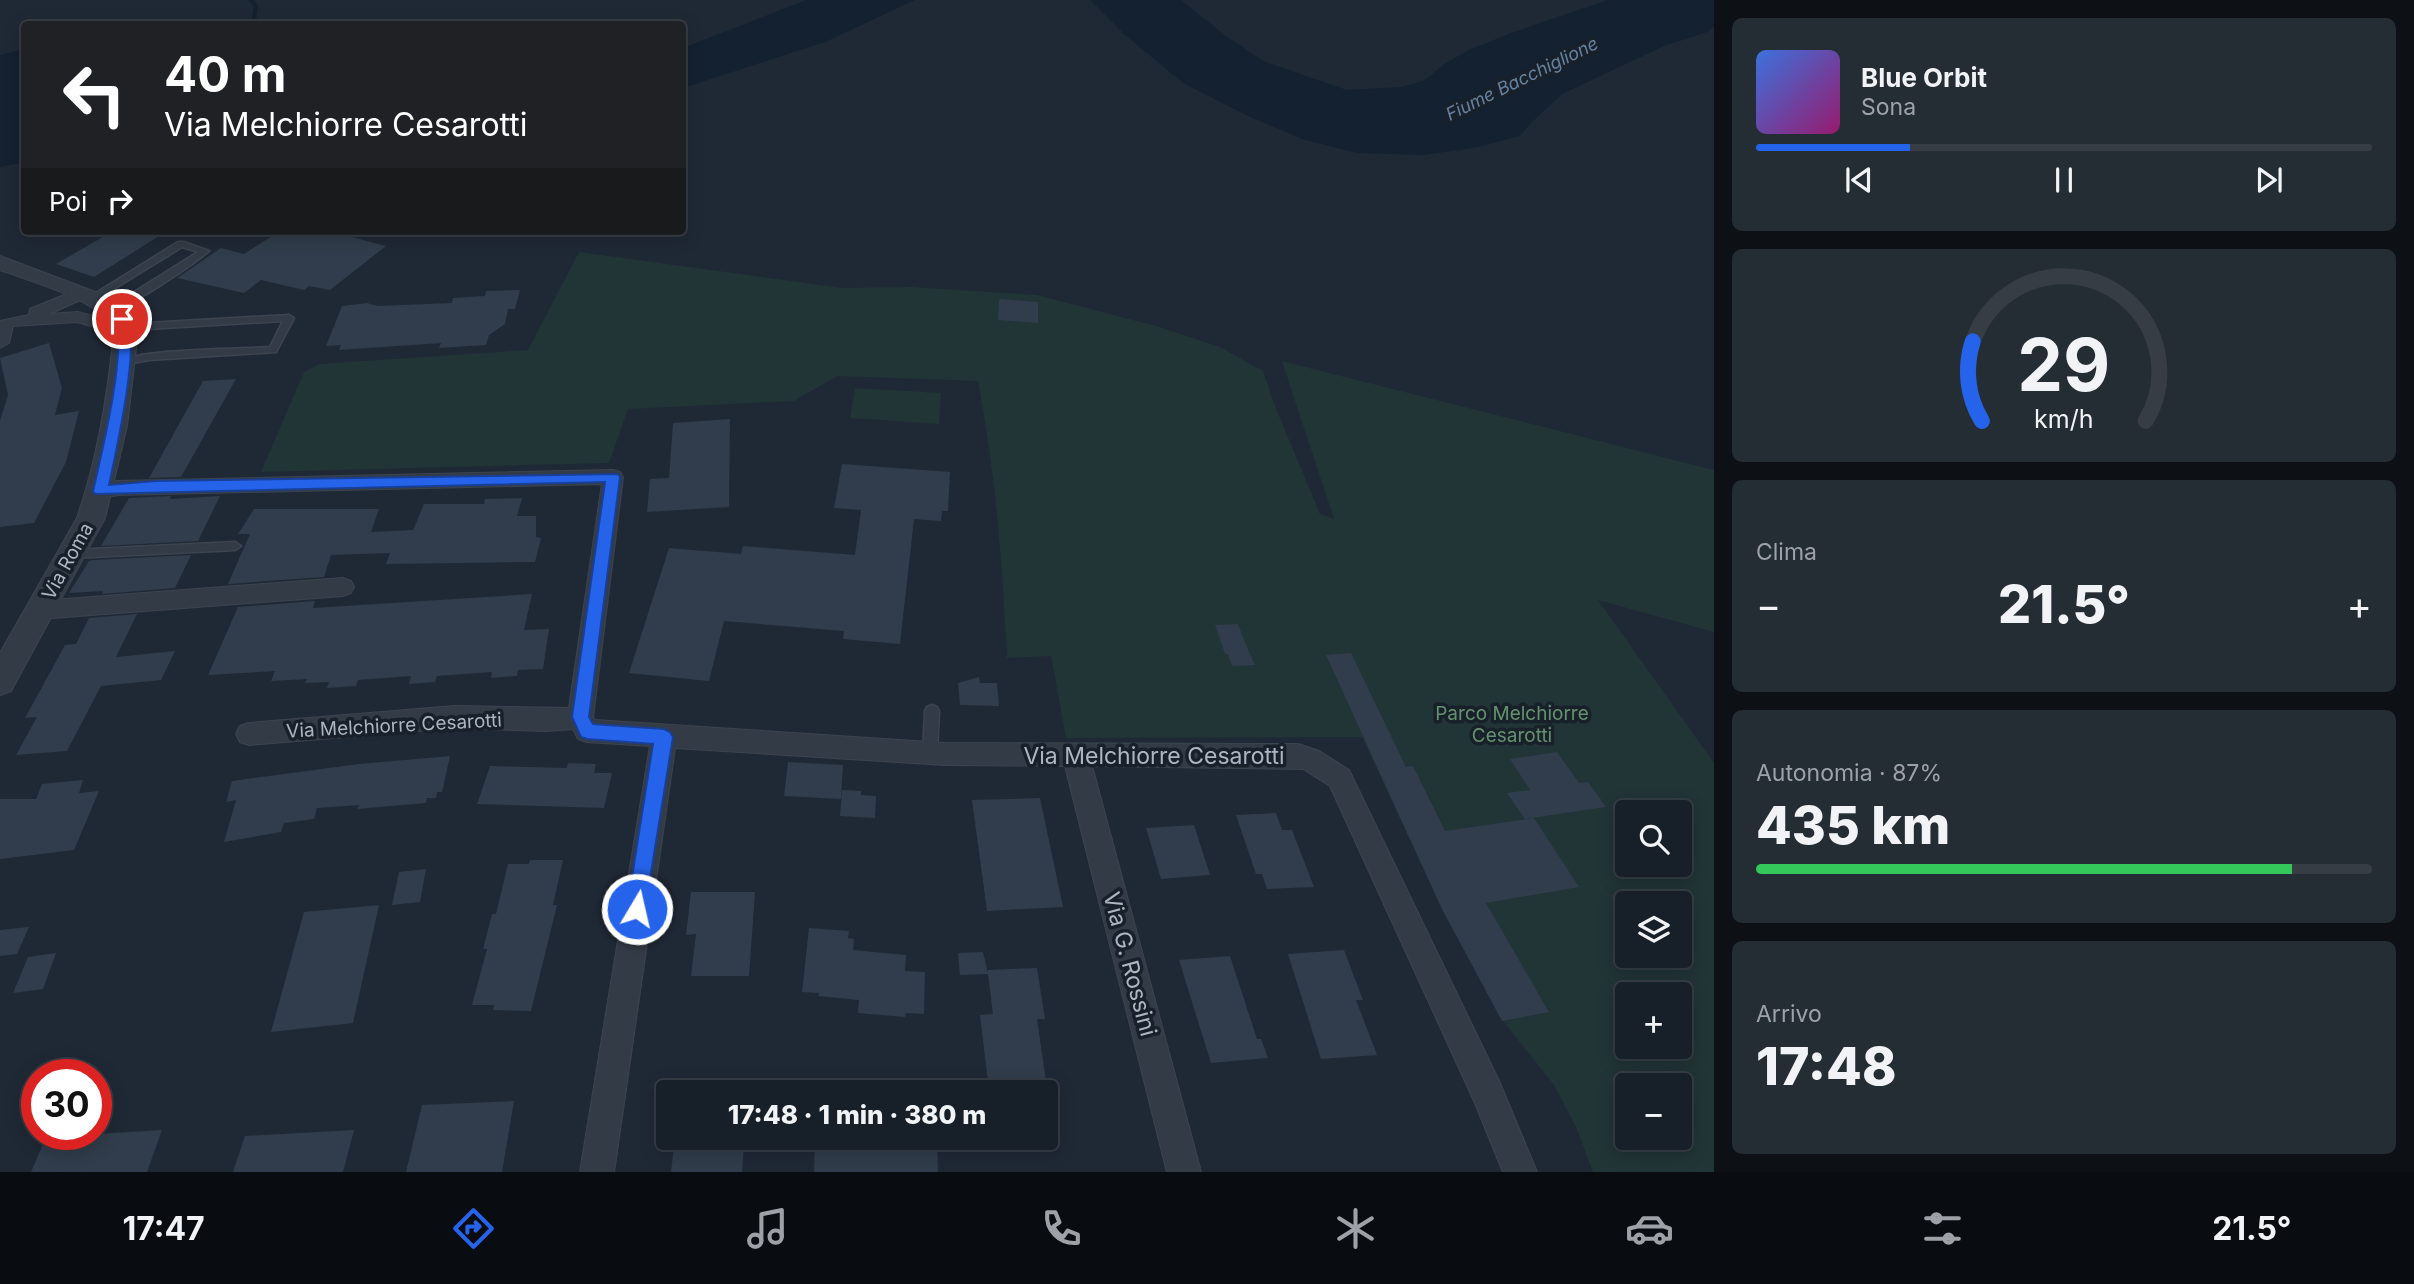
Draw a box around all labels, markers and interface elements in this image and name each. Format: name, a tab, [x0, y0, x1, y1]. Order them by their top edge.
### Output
water label: Fiume Bacchiglione	[1442, 33, 1601, 125]
text: 40 m	[164, 45, 287, 104]
icon: left	[49, 49, 140, 140]
text: Blue Orbit	[1861, 62, 1987, 93]
text: Sona	[1861, 93, 1916, 121]
text: Via Melchiorre Cesarotti	[164, 105, 527, 144]
icon: previous	[1840, 161, 1878, 199]
icon: pause	[2045, 161, 2083, 199]
icon: next	[2250, 161, 2288, 199]
icon: right	[101, 182, 139, 220]
text: Poi	[49, 186, 87, 217]
pin	[92, 289, 152, 349]
icon: arrive	[103, 300, 141, 338]
text: 29	[2017, 321, 2111, 410]
text: km/h	[2034, 404, 2094, 434]
street label: Via Roma	[37, 519, 98, 604]
text: Clima	[1756, 538, 1817, 566]
text: 21.5°	[1998, 573, 2130, 636]
text: −	[1756, 582, 1781, 628]
text: +	[2347, 582, 2372, 628]
park label: Parco Melchiorre Cesarotti	[1435, 702, 1589, 747]
street label: Via Melchiorre Cesarotti	[286, 708, 502, 743]
street label: Via Melchiorre Cesarotti	[1023, 742, 1285, 770]
text: Autonomia · 87%	[1756, 759, 1942, 787]
text: 435 km	[1756, 794, 1950, 857]
map controls	[1615, 800, 1692, 1150]
button: search	[1615, 800, 1692, 877]
position arrow	[600, 872, 674, 946]
street label: Via G. Rossini	[1097, 889, 1163, 1039]
button: layers	[1615, 891, 1692, 968]
button: +	[1615, 982, 1692, 1059]
text: Arrivo	[1756, 1000, 1822, 1028]
text: 17:48	[1756, 1035, 1896, 1098]
speed limit sign: 30	[21, 1059, 112, 1150]
button: −	[1615, 1073, 1692, 1150]
text: 17:48 · 1 min · 380 m	[728, 1099, 986, 1130]
icon: directions	[449, 1204, 498, 1253]
icon: music	[743, 1204, 792, 1253]
icon: phone	[1037, 1204, 1086, 1253]
icon: climate	[1331, 1204, 1380, 1253]
icon: car	[1625, 1204, 1674, 1253]
icon: filters	[1918, 1204, 1967, 1253]
text: 17:47	[122, 1209, 205, 1248]
text: 21.5°	[2212, 1209, 2292, 1248]

